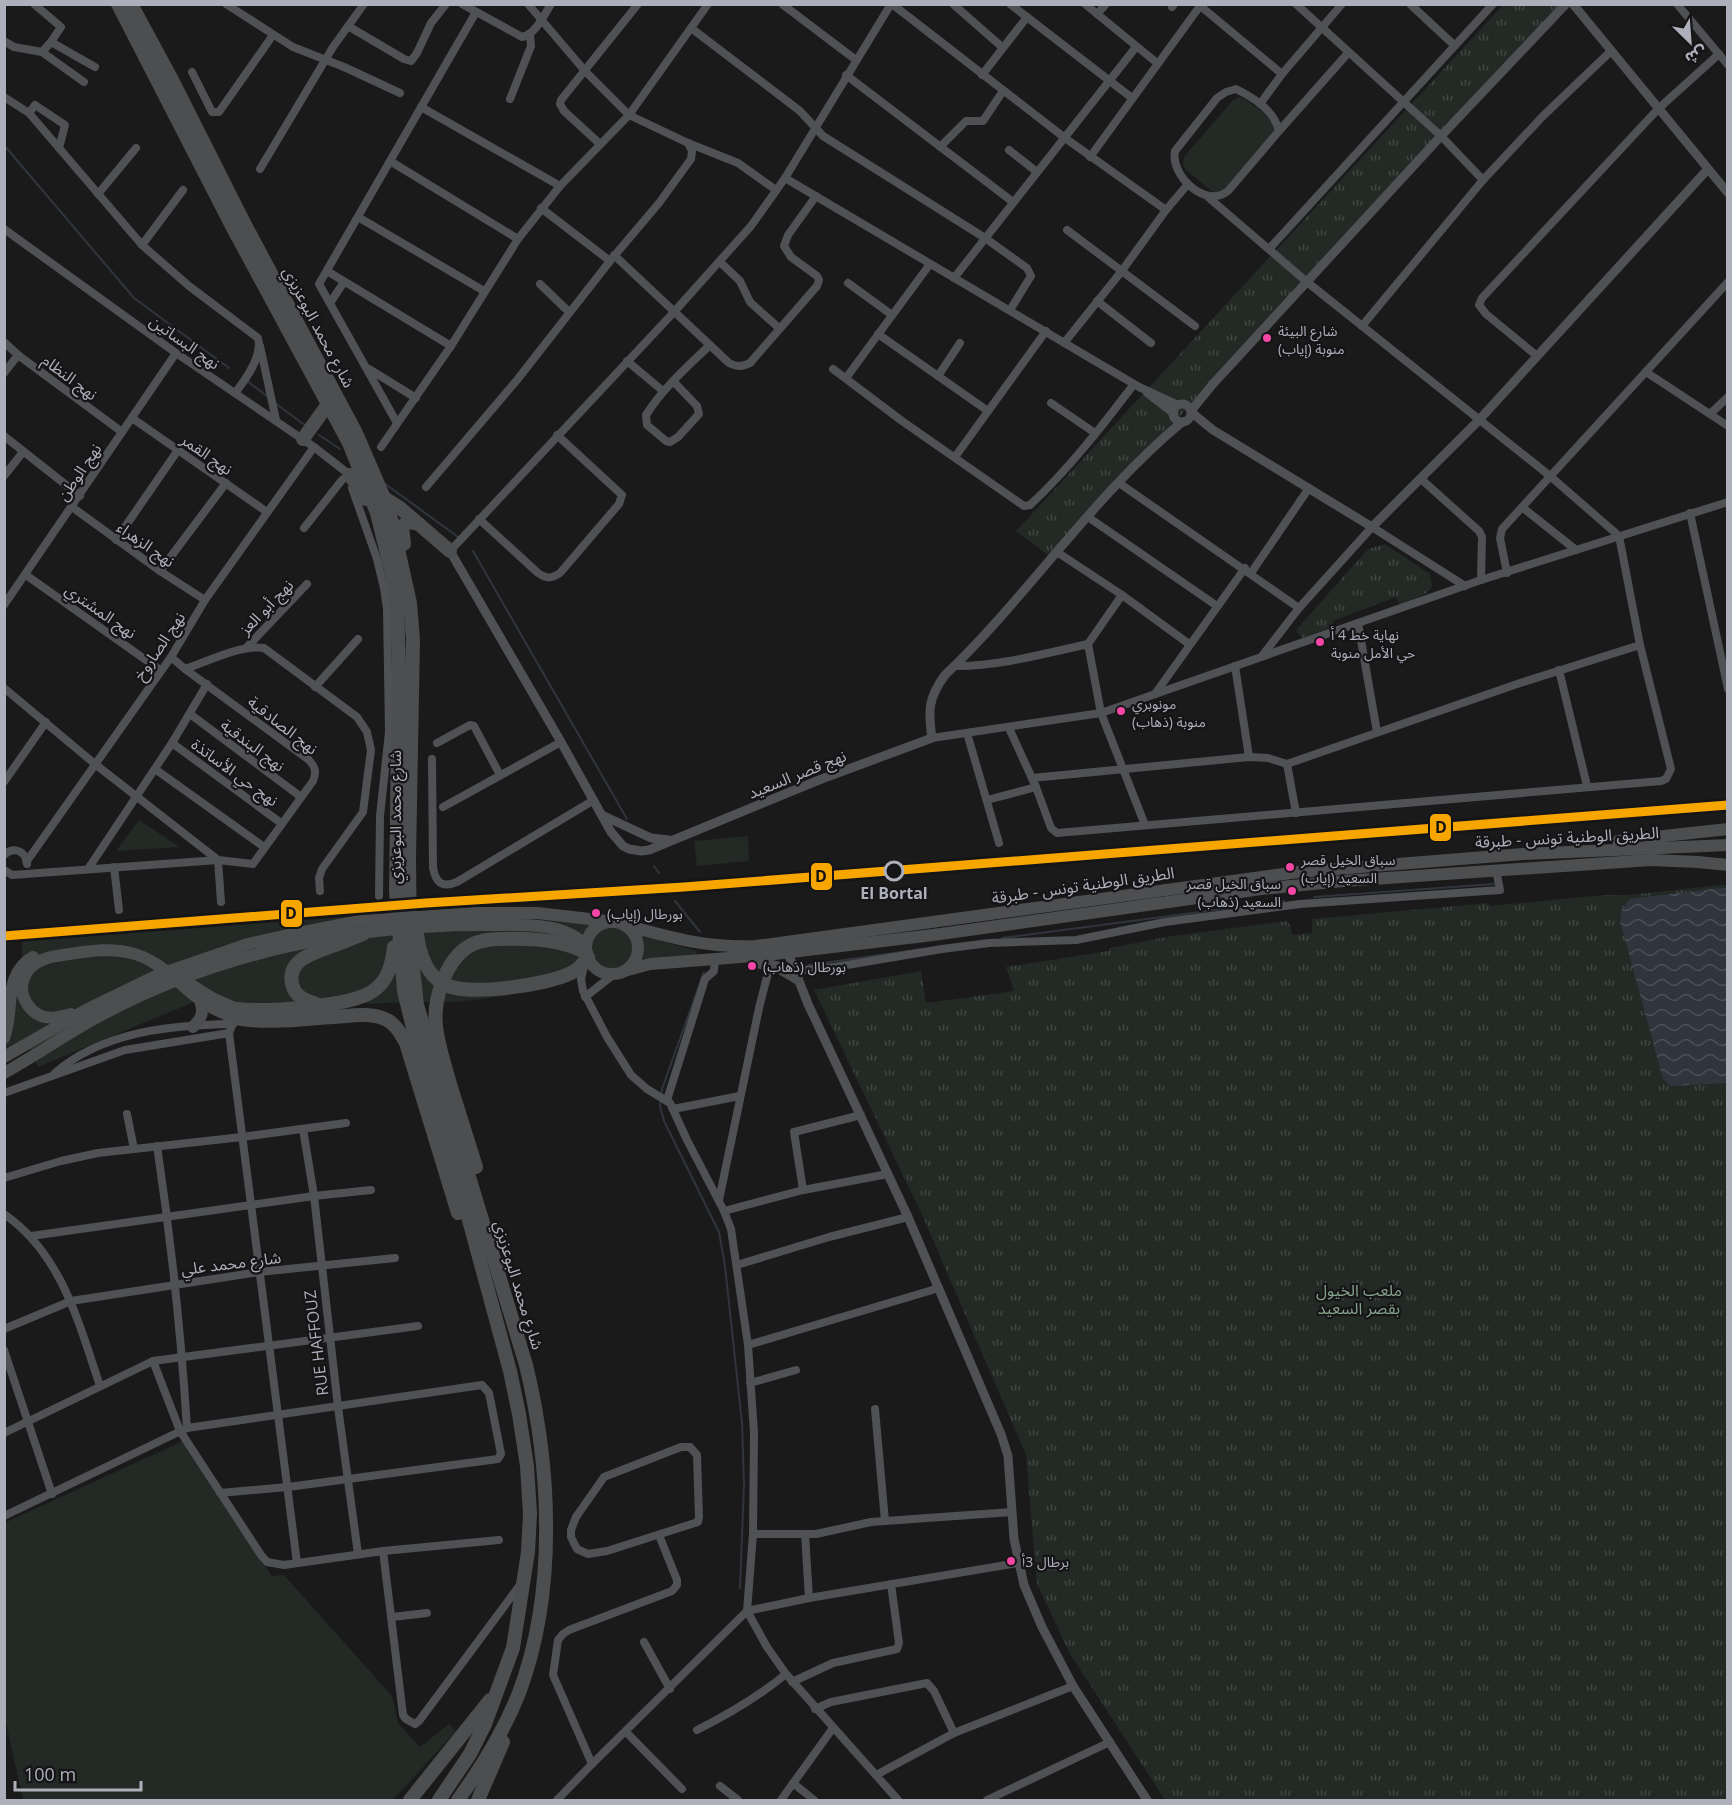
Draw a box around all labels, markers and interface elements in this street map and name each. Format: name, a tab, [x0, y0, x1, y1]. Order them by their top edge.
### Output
north arrow	[1660, 12, 1720, 72]
text: ش	[1682, 41, 1711, 70]
street label: شارع محمد البوعزيزي	[276, 263, 360, 392]
street label: نهج البساتين	[144, 310, 225, 376]
place label: شارع البيئة منوبة (إياب)	[1278, 321, 1345, 359]
marker: شارع البيئة منوبة (إياب)	[1261, 332, 1273, 344]
street label: نهج النظام	[37, 349, 102, 407]
street label: نهج القمر	[175, 428, 237, 481]
street label: نهج الوطن	[52, 439, 108, 506]
street label: نهج الزهراء	[111, 516, 179, 574]
street label: نهج أبو العز	[233, 574, 299, 642]
street label: نهج المشتري	[60, 578, 141, 645]
street label: نهج الصاروخ	[128, 608, 192, 686]
place label: نهاية خط 4 أ حي الأمل منوبة	[1331, 625, 1415, 664]
marker: نهاية خط 4 أ حي الأمل منوبة	[1314, 636, 1326, 648]
street label: نهج الصادقية	[242, 691, 323, 761]
place label: مونوبري منوبة (ذهاب)	[1132, 694, 1206, 731]
marker: مونوبري منوبة (ذهاب)	[1115, 705, 1127, 717]
street label: نهج البندقية	[215, 714, 290, 778]
street label: نهج حي الأساتذة	[186, 733, 283, 813]
street label: نهج قصر السعيد	[745, 744, 850, 806]
street label: شارع محمد البوعزيزي	[384, 750, 408, 884]
line badge: D	[1429, 813, 1452, 842]
text: D	[1435, 816, 1447, 838]
street label: الطريق الوطنية تونس - طبرقة	[1474, 821, 1660, 853]
place label: سباق الخيل قصر السعيد (إياب)	[1300, 850, 1395, 888]
marker: El Bortal	[884, 861, 904, 881]
street label: الطريق الوطنية تونس - طبرقة	[990, 861, 1176, 909]
marker: سباق الخيل قصر السعيد (إياب)	[1284, 861, 1296, 873]
line badge: D	[810, 862, 833, 891]
text: D	[815, 865, 827, 887]
place label: سباق الخيل قصر السعيد (ذهاب)	[1186, 874, 1281, 911]
place label: El Bortal	[860, 882, 928, 904]
marker: سباق الخيل قصر السعيد (ذهاب)	[1286, 885, 1298, 897]
line badge: D	[280, 899, 303, 928]
text: D	[285, 902, 297, 924]
place label: بورطال (إياب)	[607, 904, 683, 924]
marker: بورطال (إياب)	[590, 907, 602, 919]
place label: بورطال (ذهاب)	[763, 957, 846, 976]
marker: بورطال (ذهاب)	[746, 960, 758, 972]
street label: شارع محمد البوعزيزي	[487, 1218, 549, 1353]
street label: شارع محمد علي	[180, 1246, 282, 1282]
park label: ملعب الخيول بقصر السعيد	[1316, 1279, 1402, 1319]
street label: RUE HAFFOUZ	[299, 1289, 333, 1397]
place label: برطال 3أ	[1022, 1552, 1069, 1571]
marker: برطال 3أ	[1005, 1555, 1017, 1567]
scale bar	[15, 1754, 141, 1792]
text: 100 m	[24, 1762, 76, 1786]

